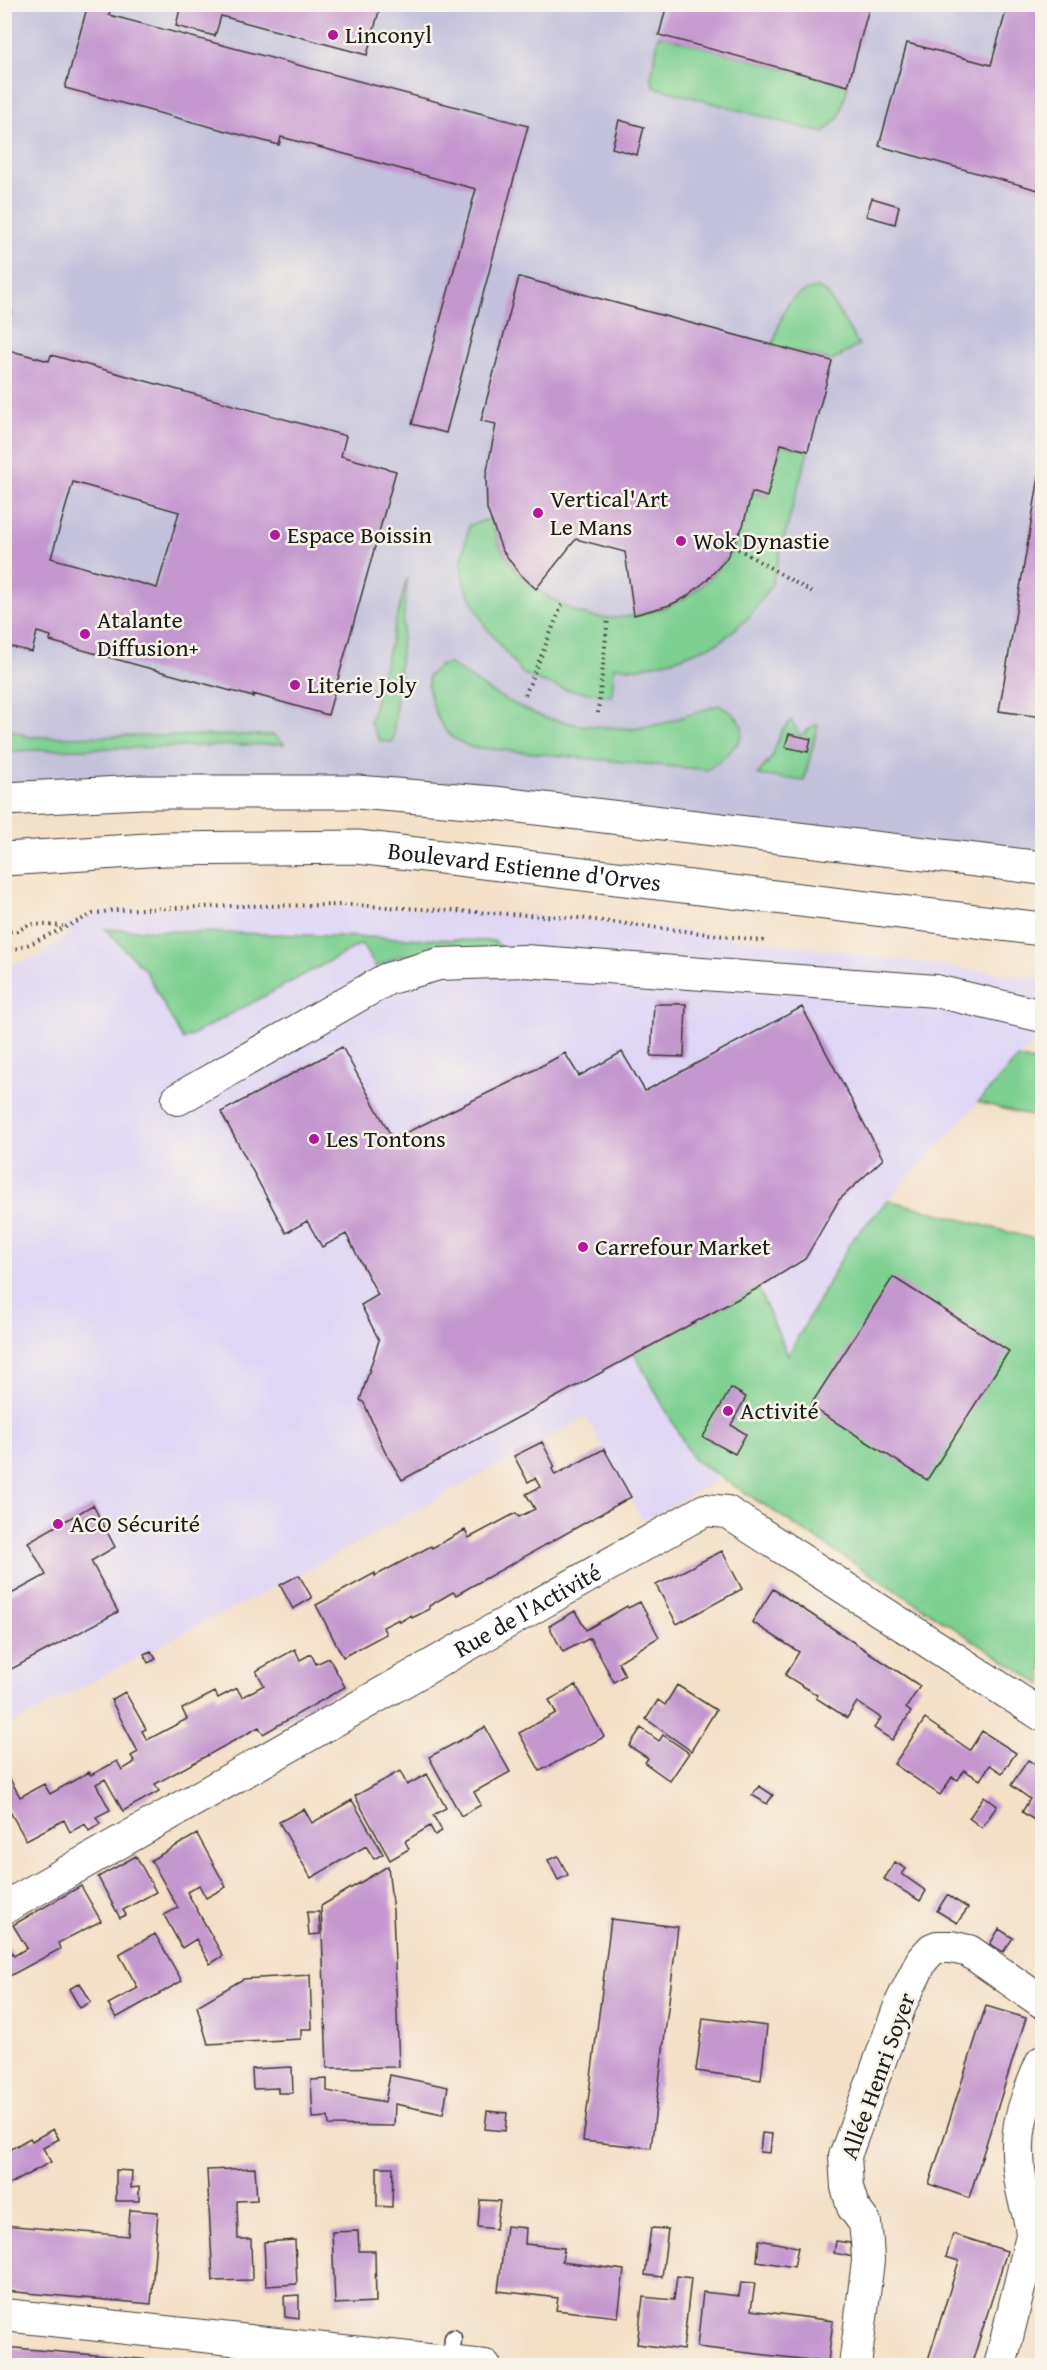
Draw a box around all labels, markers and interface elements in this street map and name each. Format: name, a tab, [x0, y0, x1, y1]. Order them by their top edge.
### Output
place label: Linconyl	[345, 17, 432, 52]
marker: Linconyl	[326, 28, 340, 42]
place label: Vertical'Art Le Mans	[550, 481, 669, 544]
marker: Vertical'Art Le Mans	[531, 506, 545, 520]
place label: Espace Boissin	[287, 517, 433, 552]
place label: Wok Dynastie	[693, 523, 830, 558]
marker: Espace Boissin	[268, 528, 282, 542]
marker: Wok Dynastie	[674, 534, 688, 548]
place label: Atalante Diffusion+	[97, 602, 199, 665]
marker: Atalante Diffusion+	[78, 627, 92, 641]
place label: Literie Joly	[307, 667, 417, 702]
marker: Literie Joly	[288, 678, 302, 692]
street label: Boulevard Estienne d'Orves	[386, 833, 663, 900]
place label: Les Tontons	[326, 1121, 446, 1156]
marker: Les Tontons	[307, 1132, 321, 1146]
place label: Carrefour Market	[595, 1229, 771, 1264]
marker: Carrefour Market	[576, 1240, 590, 1254]
place label: Activité	[740, 1393, 819, 1428]
marker: Activité	[721, 1404, 735, 1418]
place label: ACO Sécurité	[70, 1506, 200, 1541]
marker: ACO Sécurité	[51, 1517, 65, 1531]
street label: Rue de l'Activité	[447, 1554, 607, 1666]
street label: Allée Henri Soyer	[831, 1988, 924, 2164]

